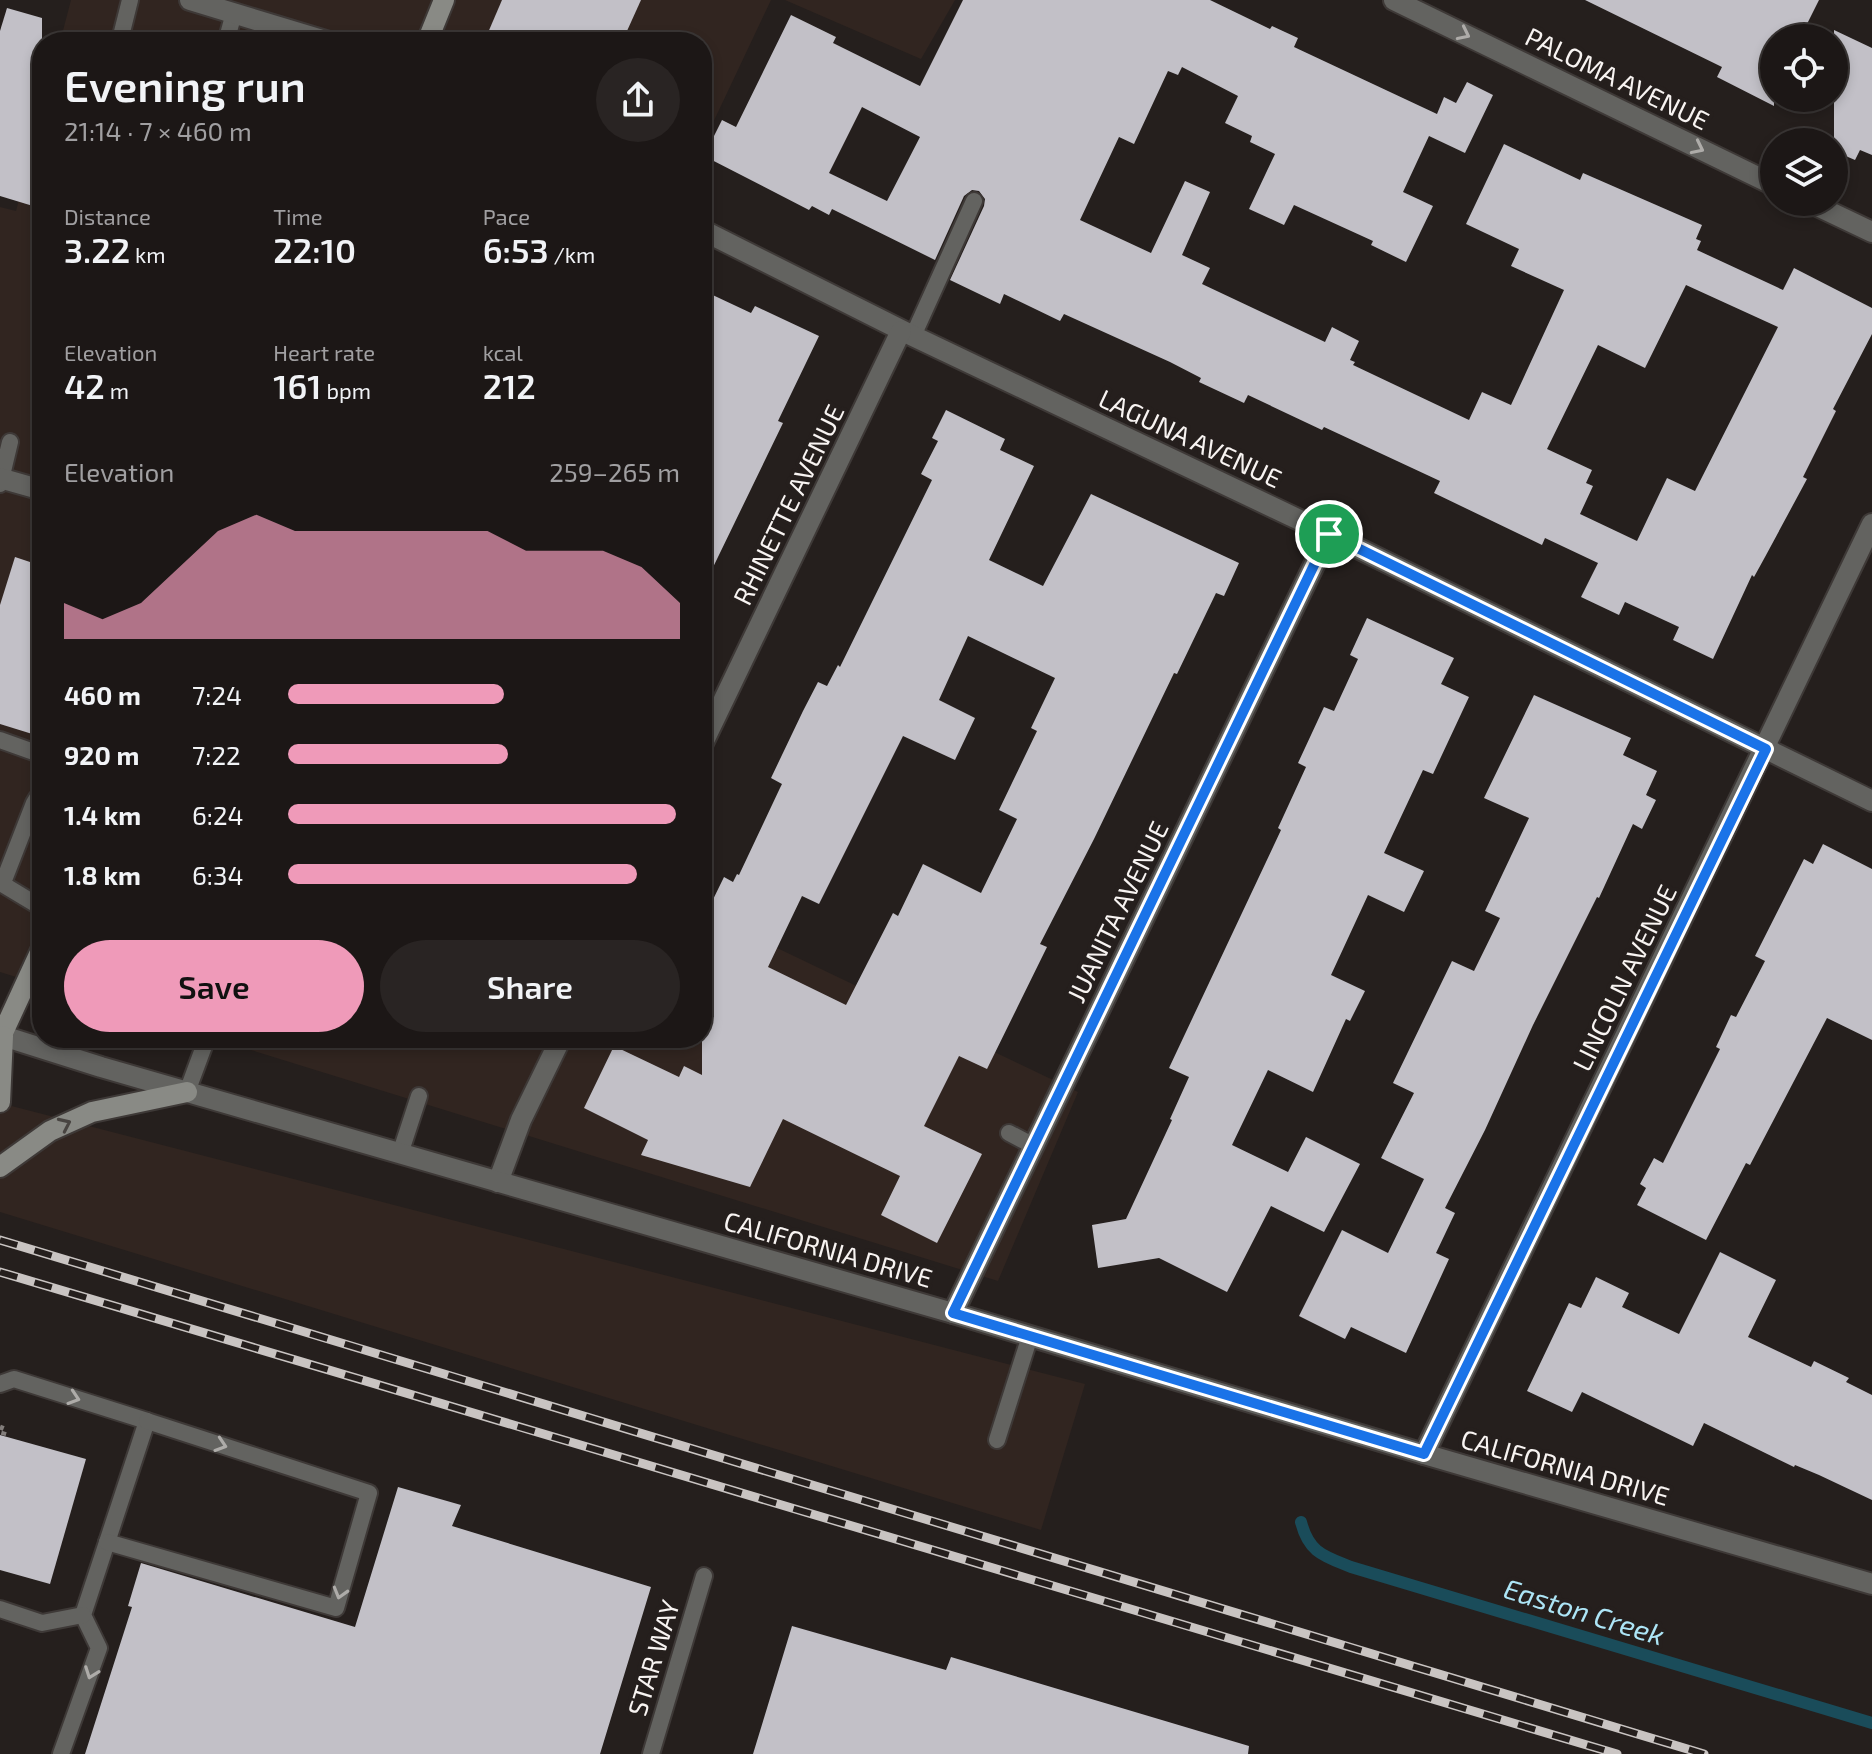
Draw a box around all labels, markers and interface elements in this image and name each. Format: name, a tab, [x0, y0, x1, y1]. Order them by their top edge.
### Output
street label: PALOMA AVENUE	[1521, 20, 1714, 135]
one-way arrow	[1456, 24, 1471, 40]
map controls	[1760, 24, 1848, 216]
button: locate	[1760, 24, 1848, 112]
text: Evening run	[64, 58, 306, 111]
button: share	[596, 58, 680, 142]
text: 21:14 · 7 × 460 m	[64, 115, 252, 146]
button: layers	[1760, 128, 1848, 216]
one-way arrow	[1690, 138, 1704, 154]
text: Distance	[64, 203, 151, 229]
text: Time	[273, 203, 323, 229]
text: Pace	[483, 203, 530, 229]
text: 3.22	[64, 229, 130, 270]
text: 22:10	[273, 229, 356, 270]
text: 6:53	[483, 229, 549, 270]
text: km	[130, 241, 166, 267]
text: /km	[549, 241, 595, 267]
text: Elevation	[64, 339, 157, 365]
text: Heart rate	[273, 339, 375, 365]
text: kcal	[483, 339, 523, 365]
text: 42	[64, 365, 105, 406]
text: 161	[273, 365, 322, 406]
text: 212	[483, 365, 536, 406]
text: m	[105, 377, 129, 403]
text: bpm	[322, 377, 371, 403]
street label: LAGUNA AVENUE	[1094, 382, 1287, 494]
street label: RHINETTE AVENUE	[726, 399, 850, 610]
text: Elevation	[64, 456, 174, 487]
text: 259–265 m	[549, 456, 680, 487]
pin	[1295, 500, 1363, 568]
icon: arrive	[1307, 512, 1351, 556]
text: 460 m	[64, 679, 141, 710]
text: 7:24	[192, 679, 242, 710]
text: 920 m	[64, 739, 139, 770]
text: 7:22	[192, 739, 241, 770]
text: 1.4 km	[64, 799, 141, 830]
text: 6:24	[192, 799, 244, 830]
street label: JUANITA AVENUE	[1059, 816, 1174, 1007]
text: 1.8 km	[64, 859, 141, 890]
text: 6:34	[192, 859, 243, 890]
street label: LINCOLN AVENUE	[1565, 879, 1682, 1075]
button: Save	[64, 940, 364, 1032]
button: Share	[380, 940, 680, 1032]
one-way arrow	[57, 1118, 71, 1134]
street label: CALIFORNIA DRIVE	[721, 1204, 936, 1293]
one-way arrow	[67, 1389, 81, 1405]
street label: CALIFORNIA DRIVE	[1458, 1422, 1673, 1511]
one-way arrow	[214, 1436, 228, 1452]
water label: Easton Creek	[1500, 1571, 1669, 1652]
one-way arrow	[333, 1586, 349, 1600]
street label: STAR WAY	[620, 1596, 685, 1719]
one-way arrow	[84, 1665, 100, 1679]

